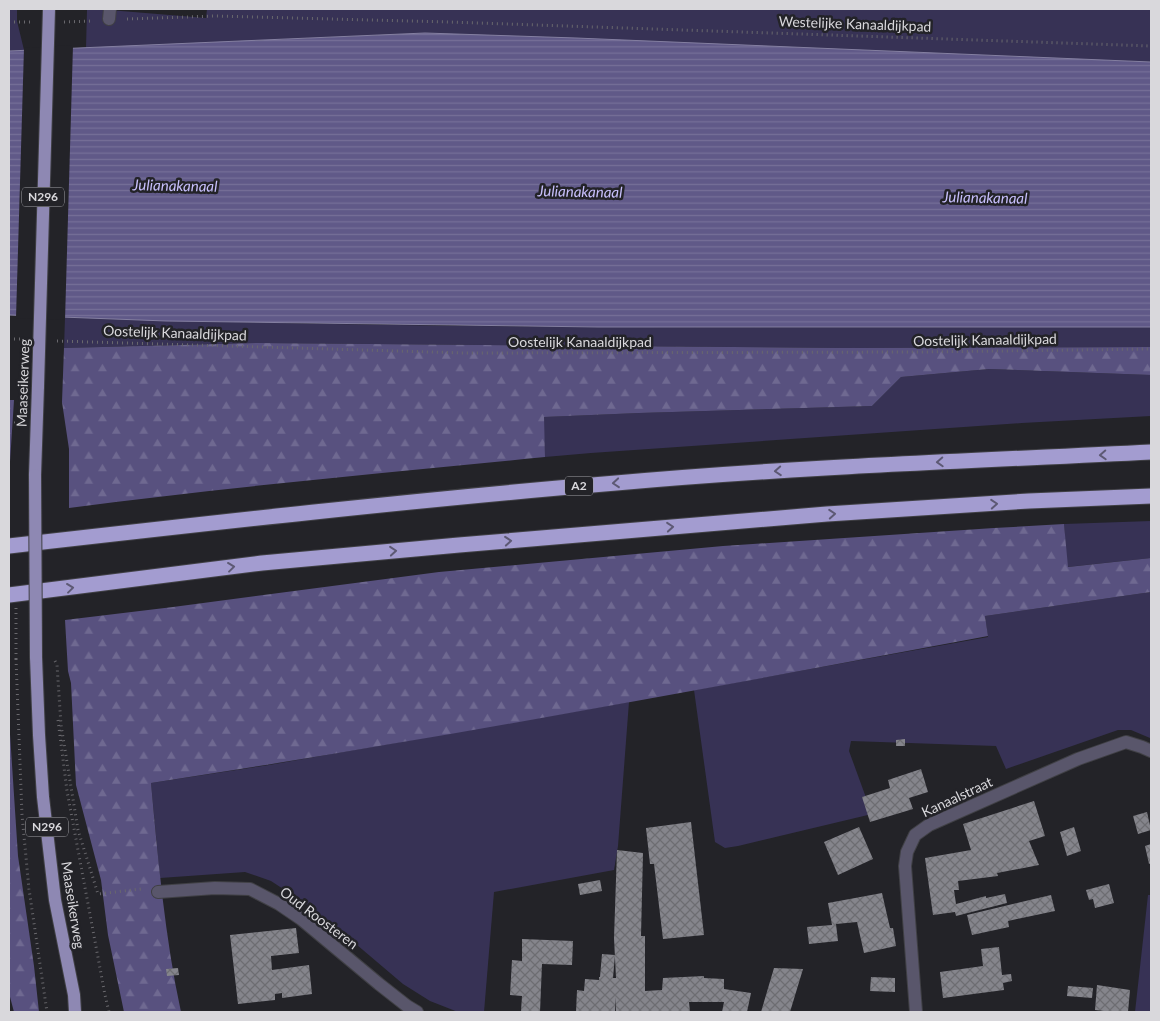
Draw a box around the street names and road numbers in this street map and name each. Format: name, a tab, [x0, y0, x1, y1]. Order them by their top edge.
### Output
street label: Westelijke Kanaaldijkpad	[778, 12, 932, 35]
road number: N296	[22, 188, 64, 206]
street label: Oostelijk Kanaaldijkpad	[103, 321, 247, 344]
street label: Oostelijk Kanaaldijkpad	[913, 330, 1057, 349]
street label: Oostelijk Kanaaldijkpad	[508, 333, 652, 350]
street label: Maaseikerweg	[12, 339, 33, 427]
road number: A2	[565, 476, 593, 496]
street label: Kanaalstraat	[919, 773, 995, 820]
road number: N296	[26, 818, 68, 836]
street label: Maaseikerweg	[58, 860, 89, 950]
street label: Oud Roosteren	[277, 883, 362, 952]

